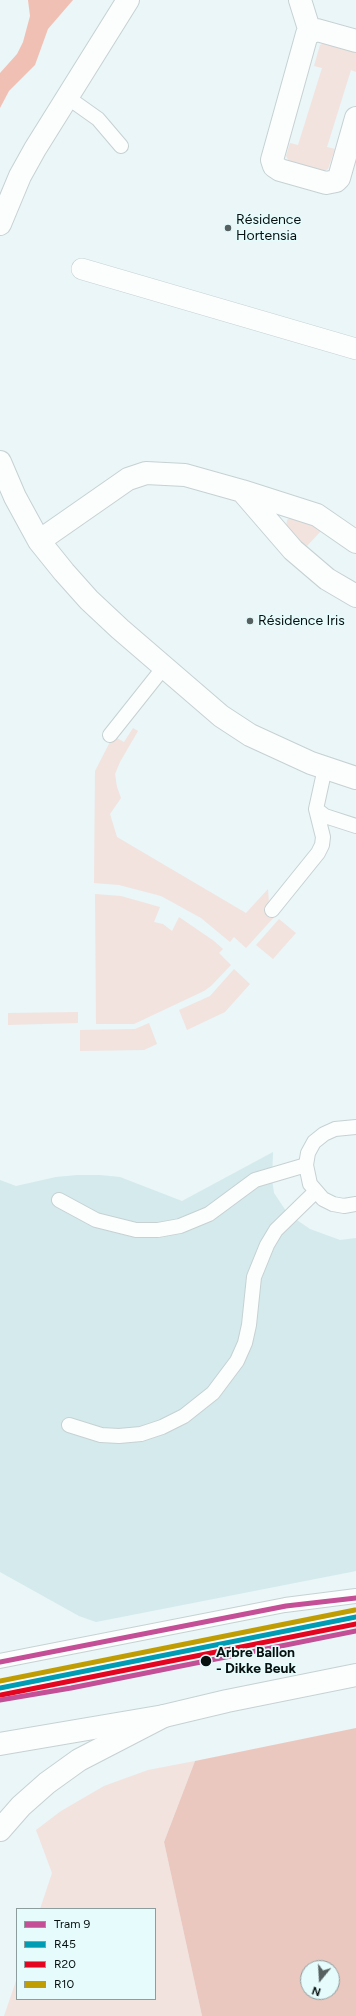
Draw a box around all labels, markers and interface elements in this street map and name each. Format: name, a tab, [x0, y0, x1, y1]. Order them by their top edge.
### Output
place label: Résidence Hortensia	[236, 212, 301, 244]
marker: Résidence Hortensia	[223, 223, 233, 233]
place label: Résidence Iris	[258, 613, 345, 629]
marker: Résidence Iris	[245, 616, 255, 626]
place label: Arbre Ballon - Dikke Beuk	[216, 1645, 296, 1678]
marker: Arbre Ballon - Dikke Beuk	[199, 1654, 213, 1668]
legend	[16, 1908, 156, 2000]
text: Tram 9	[54, 1917, 90, 1931]
text: R45	[54, 1937, 76, 1951]
text: R20	[54, 1957, 76, 1971]
north arrow	[300, 1960, 340, 2000]
text: R10	[54, 1977, 74, 1991]
text: N	[310, 1983, 323, 1998]

